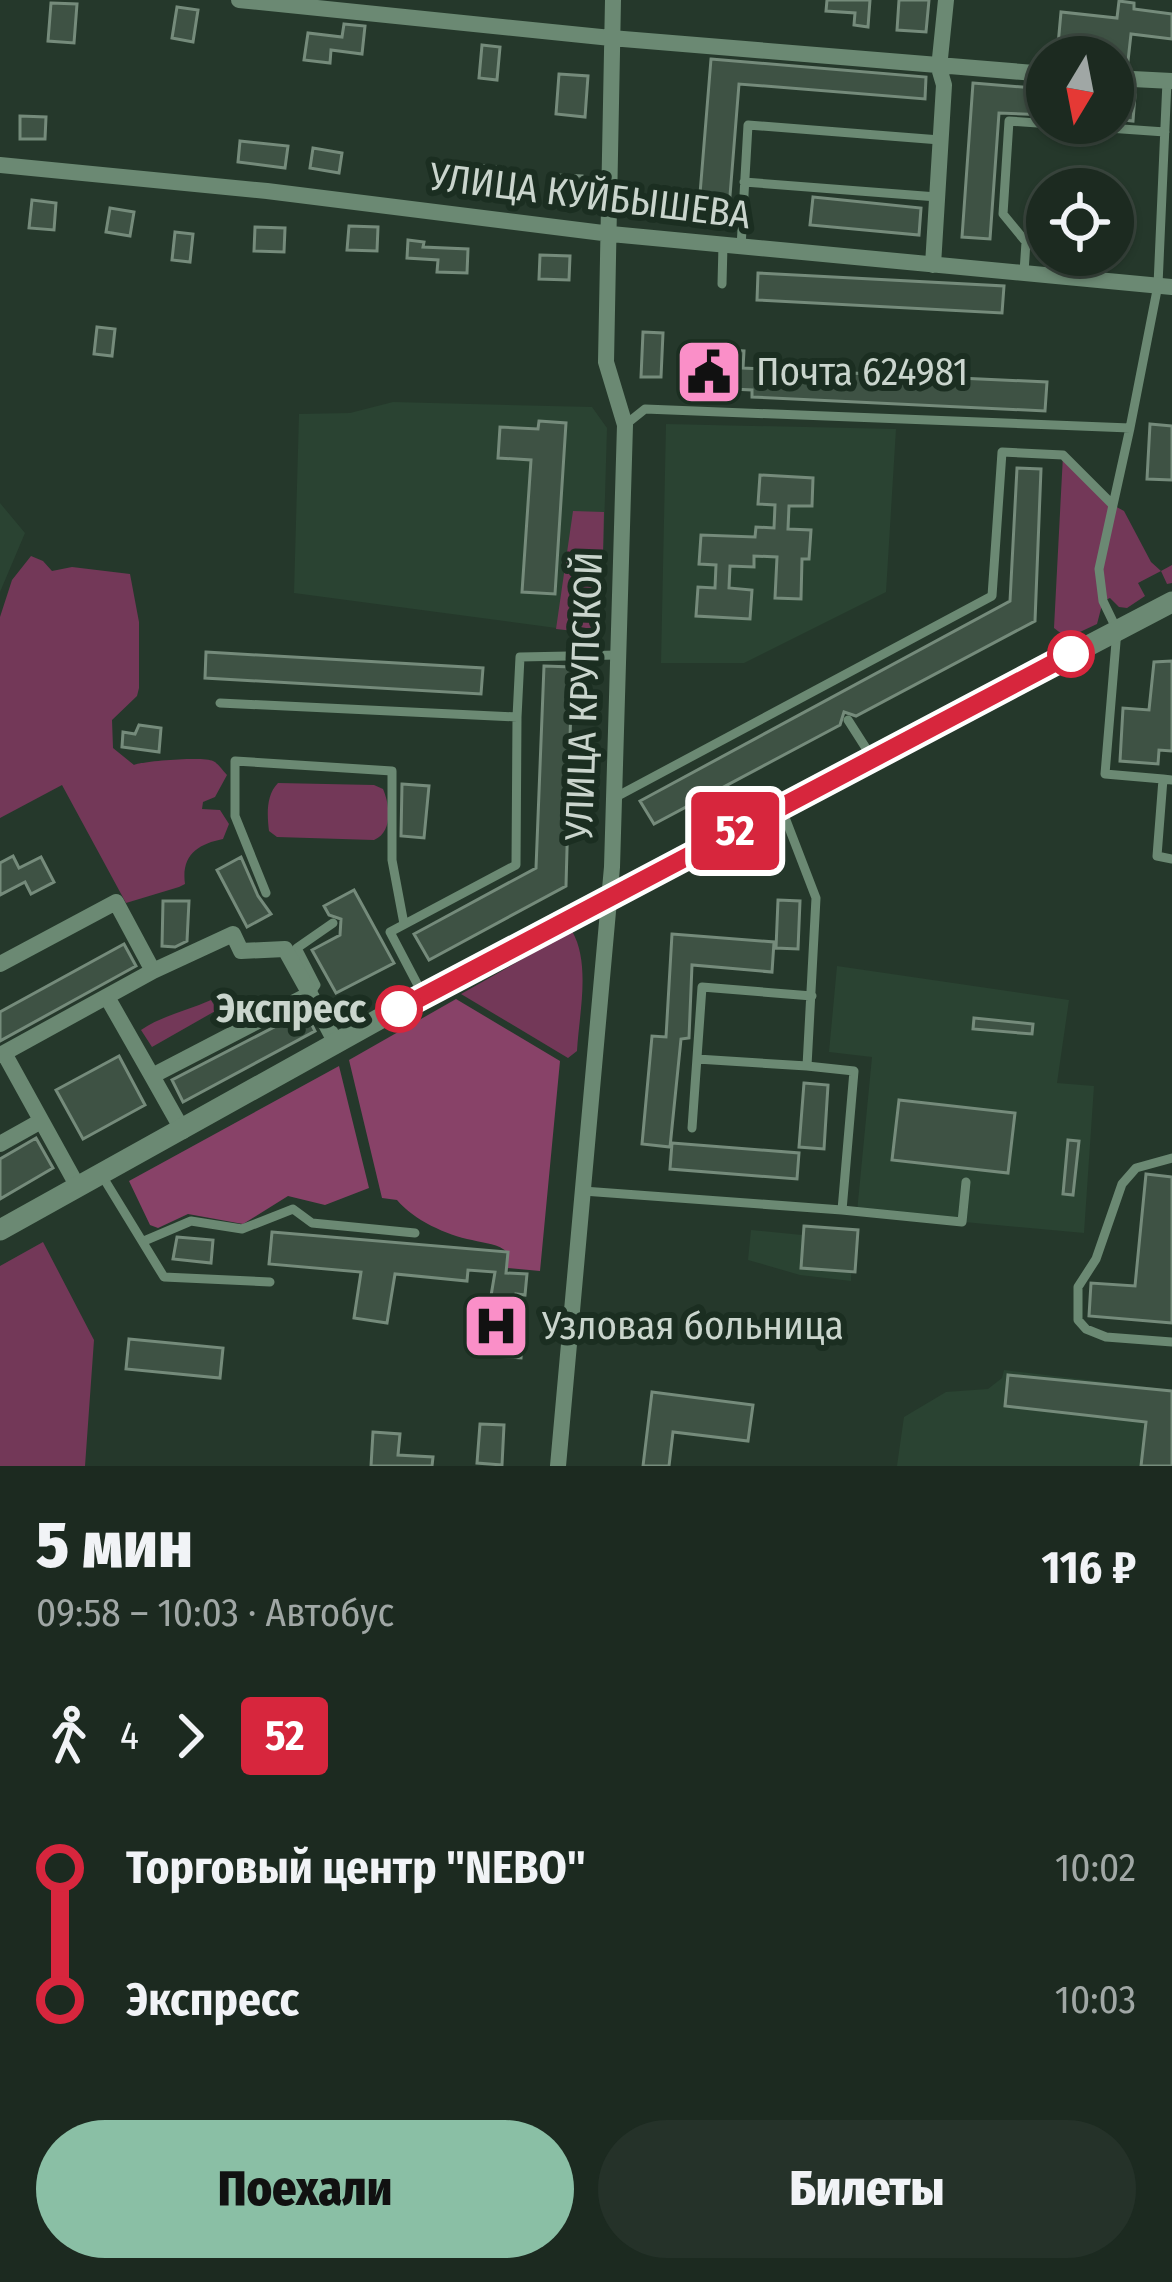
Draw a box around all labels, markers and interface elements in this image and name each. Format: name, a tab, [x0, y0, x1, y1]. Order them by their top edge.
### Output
north arrow	[1026, 36, 1134, 144]
map controls	[1026, 36, 1134, 276]
street label: УЛИЦА КУЙБЫШЕВА	[426, 153, 754, 239]
button: locate	[1026, 168, 1134, 276]
public building icon: Почта 624981	[674, 337, 744, 407]
place label: Почта 624981	[756, 349, 968, 395]
street label: УЛИЦА КРУПСКОЙ	[556, 551, 612, 842]
unlabelled marker	[1049, 632, 1093, 676]
line badge: 52	[681, 792, 789, 870]
text: 52	[715, 806, 755, 856]
place label: Экспресс	[216, 986, 366, 1032]
marker: Экспресс	[377, 987, 421, 1031]
hospital icon: Узловая больница	[461, 1291, 531, 1361]
place label: Узловая больница	[541, 1303, 844, 1349]
text: 5 мин	[36, 1505, 193, 1584]
text: 116 ₽	[1041, 1541, 1136, 1595]
text: 09:58 – 10:03 · Автобус	[36, 1590, 394, 1636]
icon: walk	[36, 1703, 102, 1769]
icon: forward	[157, 1703, 223, 1769]
text: 52	[265, 1711, 304, 1761]
text: 4	[120, 1713, 139, 1759]
text: Торговый центр "NEBO"	[126, 1841, 586, 1895]
text: 10:02	[1055, 1845, 1136, 1891]
text: Экспресс	[126, 1973, 299, 2027]
text: 10:03	[1055, 1977, 1136, 2023]
button: Поехали	[36, 2120, 574, 2258]
button: Билеты	[598, 2120, 1136, 2258]

